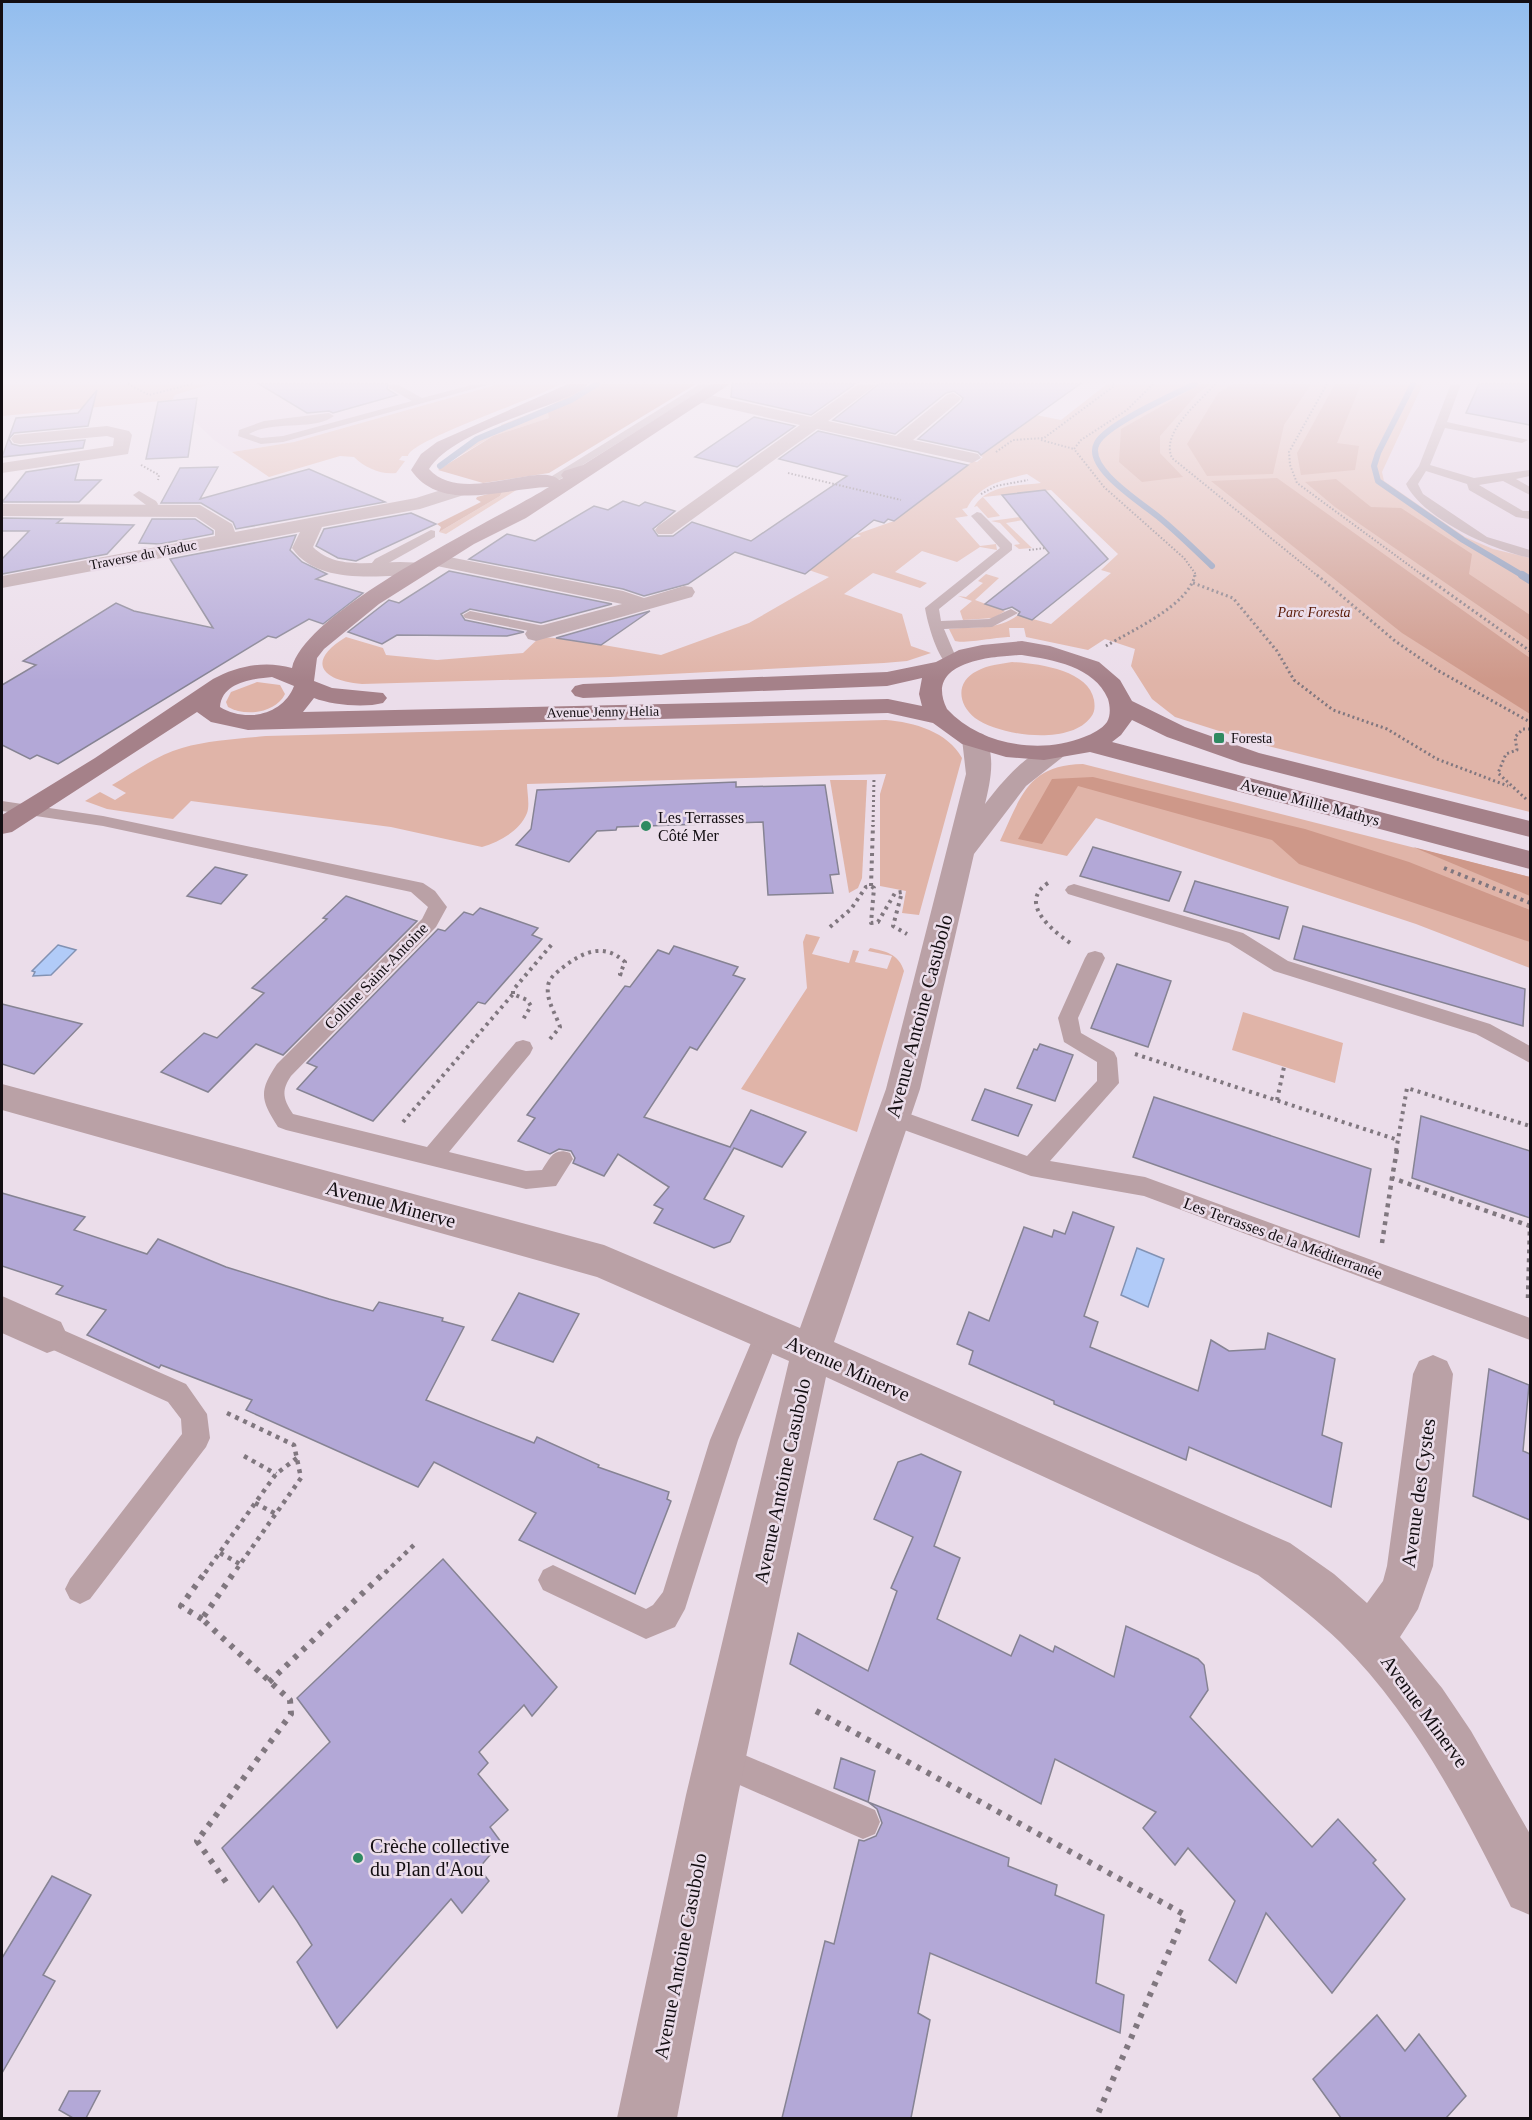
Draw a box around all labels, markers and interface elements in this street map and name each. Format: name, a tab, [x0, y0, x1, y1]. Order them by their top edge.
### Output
street label: Traverse du Viaduc	[88, 537, 198, 573]
park label: Parc Foresta	[1276, 605, 1351, 620]
street label: Avenue Jenny Helia	[547, 704, 660, 720]
marker: Foresta	[1212, 731, 1226, 745]
place label: Foresta	[1231, 731, 1273, 746]
street label: Avenue Millie Mathys	[1238, 775, 1382, 830]
place label: Les Terrasses Côté Mer	[658, 809, 744, 844]
marker: Les Terrasses Côté Mer	[639, 819, 653, 833]
street label: Avenue Antoine Casubolo	[881, 912, 957, 1120]
street label: Colline Saint-Antoine	[321, 919, 431, 1033]
street label: Avenue Minerve	[324, 1176, 458, 1232]
street label: Les Terrasses de la Méditerranée	[1181, 1194, 1385, 1282]
street label: Avenue Minerve	[783, 1331, 914, 1405]
street label: Avenue Antoine Casubolo	[749, 1376, 815, 1586]
street label: Avenue des Cystes	[1397, 1417, 1440, 1569]
street label: Avenue Minerve	[1377, 1651, 1473, 1772]
place label: Crèche collective du Plan d'Aou	[370, 1835, 509, 1880]
marker: Crèche collective du Plan d'Aou	[351, 1851, 365, 1865]
street label: Avenue Antoine Casubolo	[649, 1851, 711, 2061]

